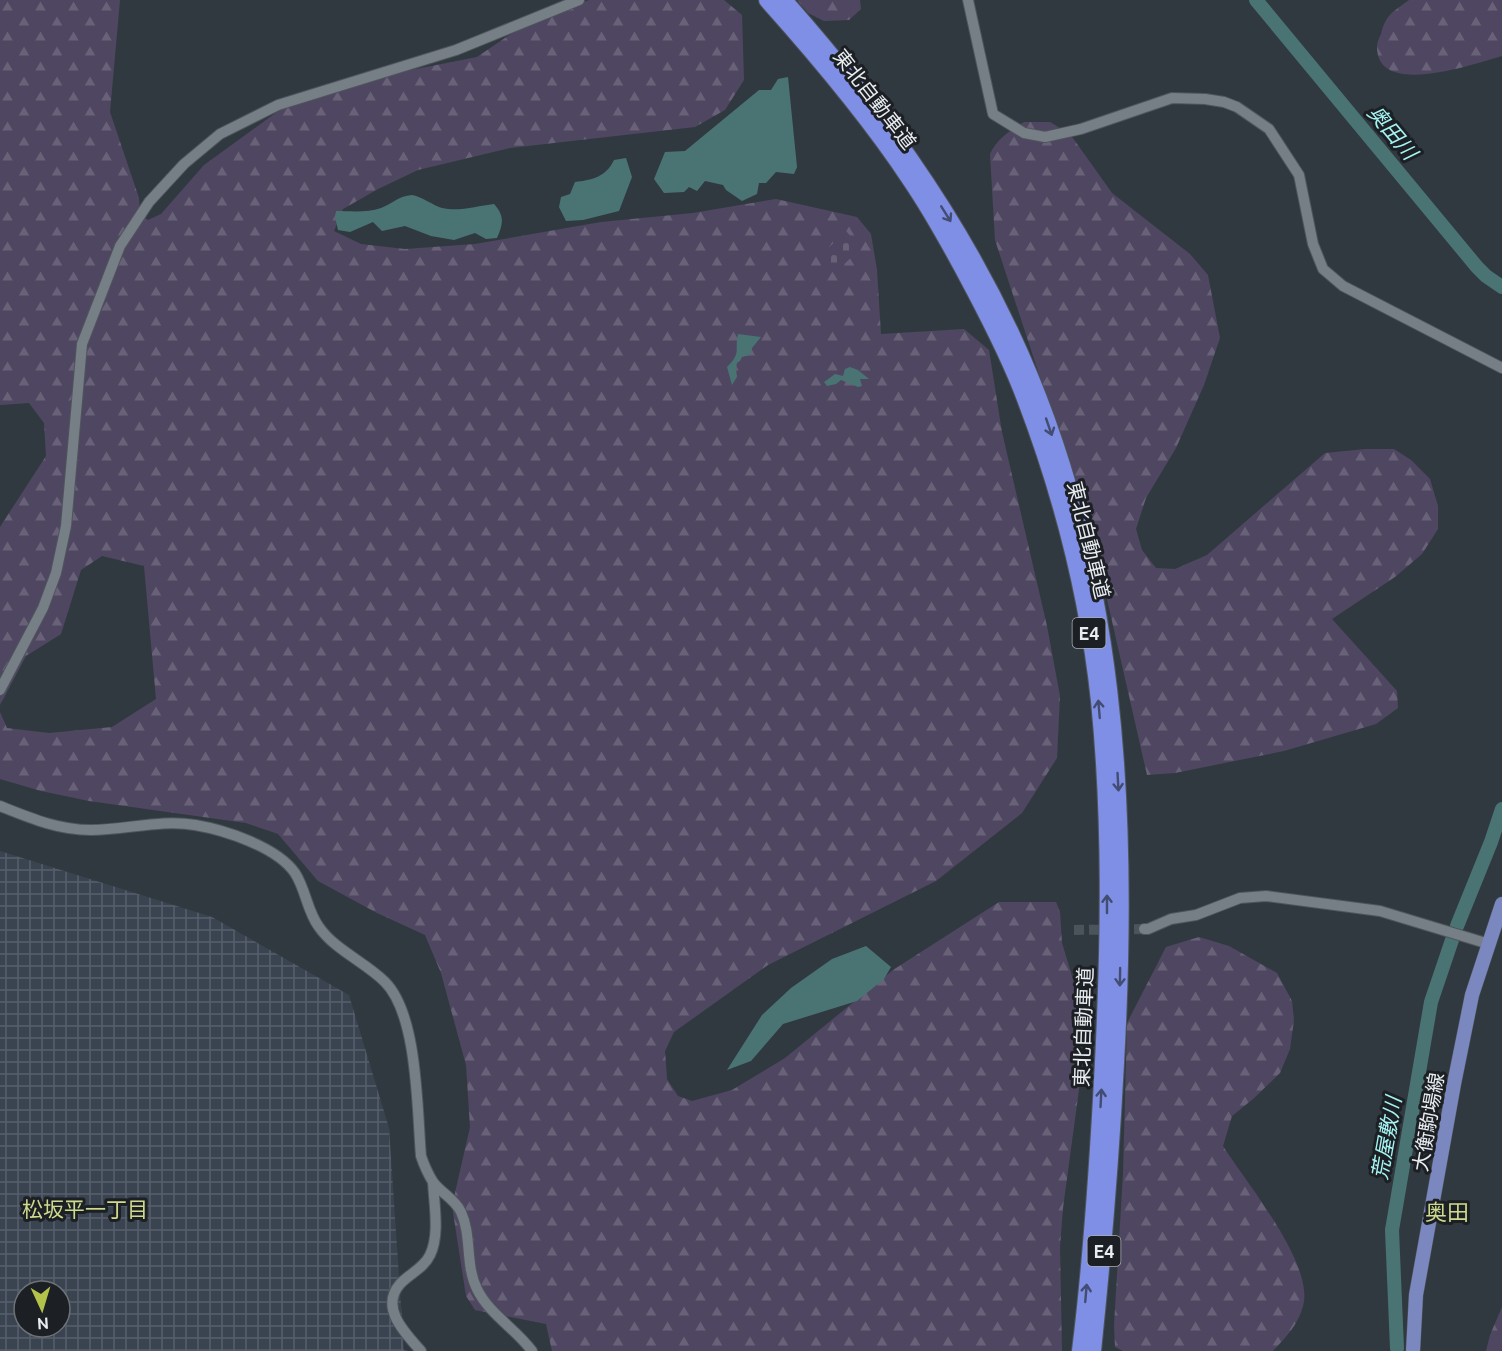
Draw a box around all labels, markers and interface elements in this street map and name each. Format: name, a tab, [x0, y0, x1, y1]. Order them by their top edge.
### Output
street label: 東北自動車道	[829, 45, 921, 153]
water label: 奥田川	[1364, 100, 1424, 165]
one-way arrow	[940, 205, 953, 222]
one-way arrow	[1044, 417, 1055, 436]
street label: 東北自動車道	[1063, 479, 1115, 601]
road number: E4	[1072, 618, 1106, 648]
one-way arrow	[1093, 699, 1104, 719]
one-way arrow	[1113, 771, 1124, 791]
one-way arrow	[1101, 894, 1113, 914]
one-way arrow	[1114, 966, 1126, 986]
street label: 東北自動車道	[1069, 967, 1097, 1087]
street label: 大衡駒場線	[1408, 1071, 1448, 1173]
one-way arrow	[1096, 1089, 1107, 1109]
water label: 荒屋敷川	[1367, 1093, 1405, 1181]
district label: 松坂平一丁目	[22, 1197, 148, 1221]
district label: 奥田	[1425, 1199, 1469, 1224]
road number: E4	[1088, 1236, 1120, 1266]
north arrow	[12, 1279, 72, 1339]
one-way arrow	[1081, 1283, 1092, 1303]
text: N	[36, 1315, 50, 1333]

